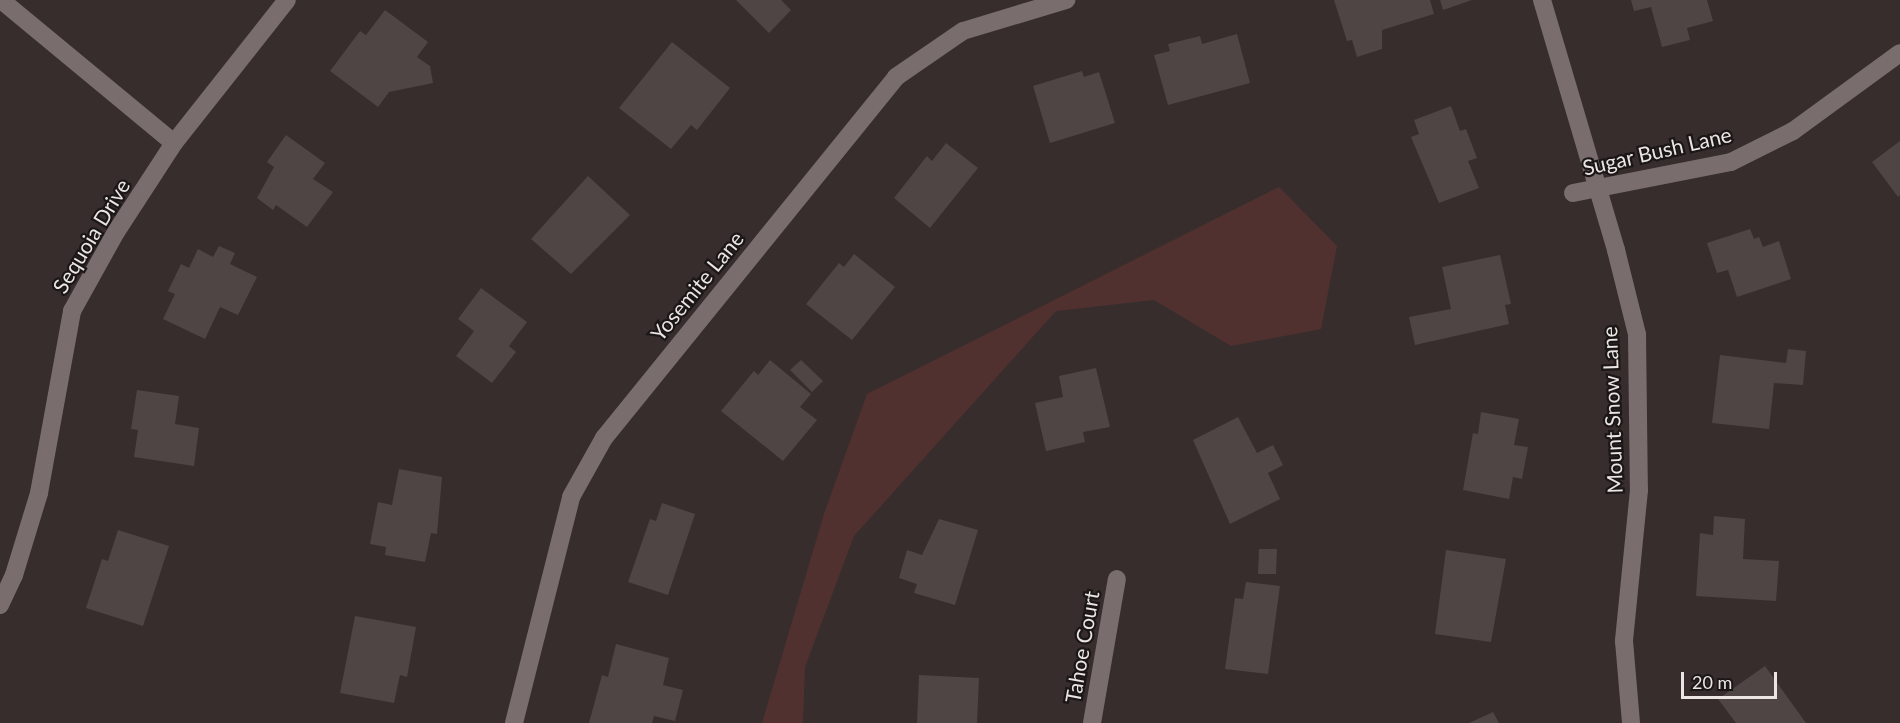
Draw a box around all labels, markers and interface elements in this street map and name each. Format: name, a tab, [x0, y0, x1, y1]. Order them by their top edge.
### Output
street label: Sugar Bush Lane	[1580, 122, 1734, 180]
street label: Sequoia Drive	[47, 174, 135, 298]
street label: Yosemite Lane	[645, 226, 749, 346]
street label: Mount Snow Lane	[1596, 326, 1628, 494]
street label: Tahoe Court	[1060, 589, 1104, 705]
scale bar	[1684, 660, 1780, 698]
text: 20 m	[1692, 671, 1732, 693]

